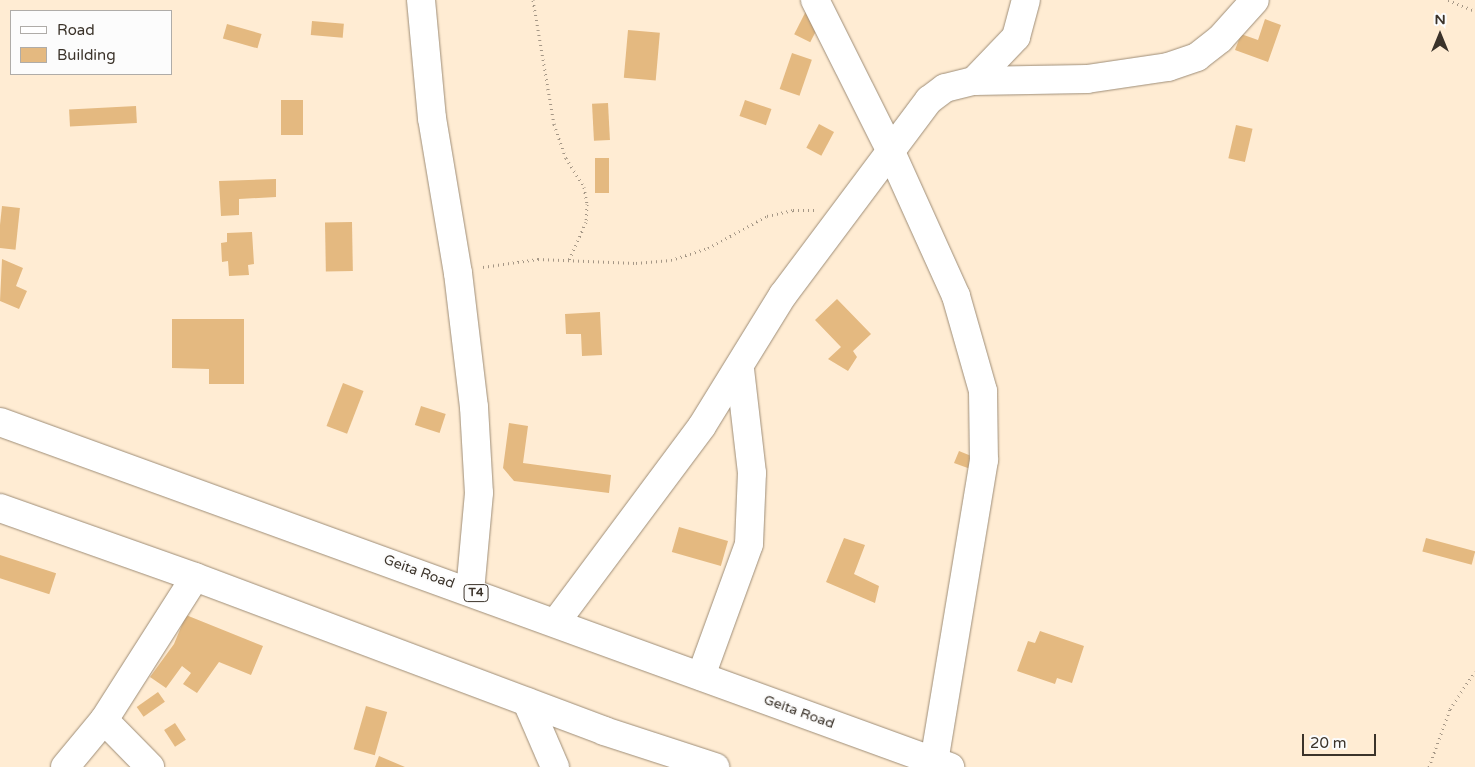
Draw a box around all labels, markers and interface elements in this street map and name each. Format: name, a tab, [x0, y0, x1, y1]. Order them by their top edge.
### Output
legend	[10, 10, 172, 75]
north arrow	[1415, 10, 1465, 60]
text: N	[1434, 11, 1446, 28]
text: Road	[57, 21, 95, 39]
text: Building	[57, 46, 116, 64]
street label: Geita Road	[381, 551, 457, 593]
road number: T4	[464, 584, 488, 602]
street label: Geita Road	[761, 691, 837, 733]
scale bar	[1305, 724, 1379, 756]
text: 20 m	[1310, 734, 1347, 752]

